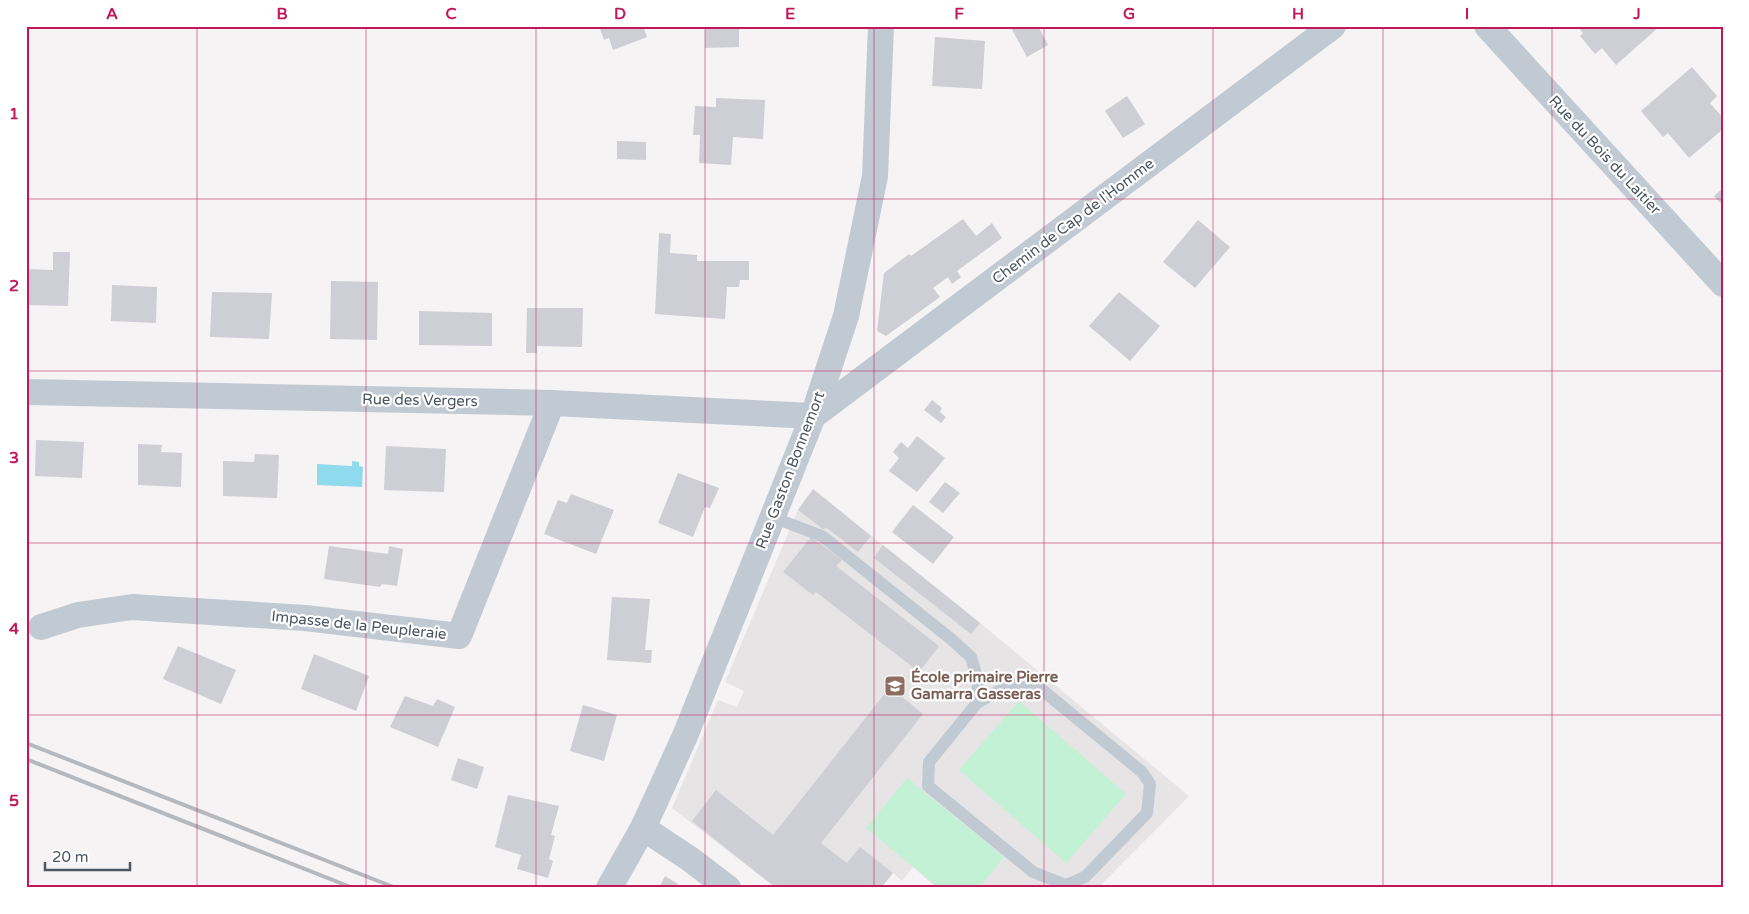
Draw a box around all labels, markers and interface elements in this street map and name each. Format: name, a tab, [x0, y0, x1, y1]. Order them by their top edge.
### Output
text: A	[106, 4, 118, 24]
text: B	[276, 4, 288, 24]
text: C	[445, 4, 457, 24]
text: D	[614, 4, 626, 24]
text: E	[785, 4, 795, 24]
text: F	[954, 4, 964, 24]
text: G	[1123, 4, 1135, 24]
text: H	[1292, 4, 1304, 24]
text: I	[1465, 4, 1469, 24]
text: J	[1632, 4, 1641, 24]
street label: Rue du Bois du Laitier	[1545, 92, 1665, 218]
text: 1	[9, 104, 19, 124]
street label: Chemin de Cap de l'Homme	[989, 154, 1157, 288]
text: 2	[9, 276, 19, 296]
street label: Rue Gaston Bonnemort	[752, 388, 829, 551]
street label: Rue des Vergers	[362, 390, 478, 410]
text: 3	[9, 448, 19, 468]
street label: Impasse de la Peupleraie	[270, 607, 448, 643]
text: 4	[9, 619, 19, 639]
place label: École primaire Pierre Gamarra Gasseras	[911, 667, 1059, 703]
school or university icon: École primaire Pierre Gamarra Gasseras	[883, 674, 907, 698]
text: 5	[9, 791, 19, 811]
scale bar	[45, 839, 130, 871]
text: 20 m	[52, 848, 89, 866]

